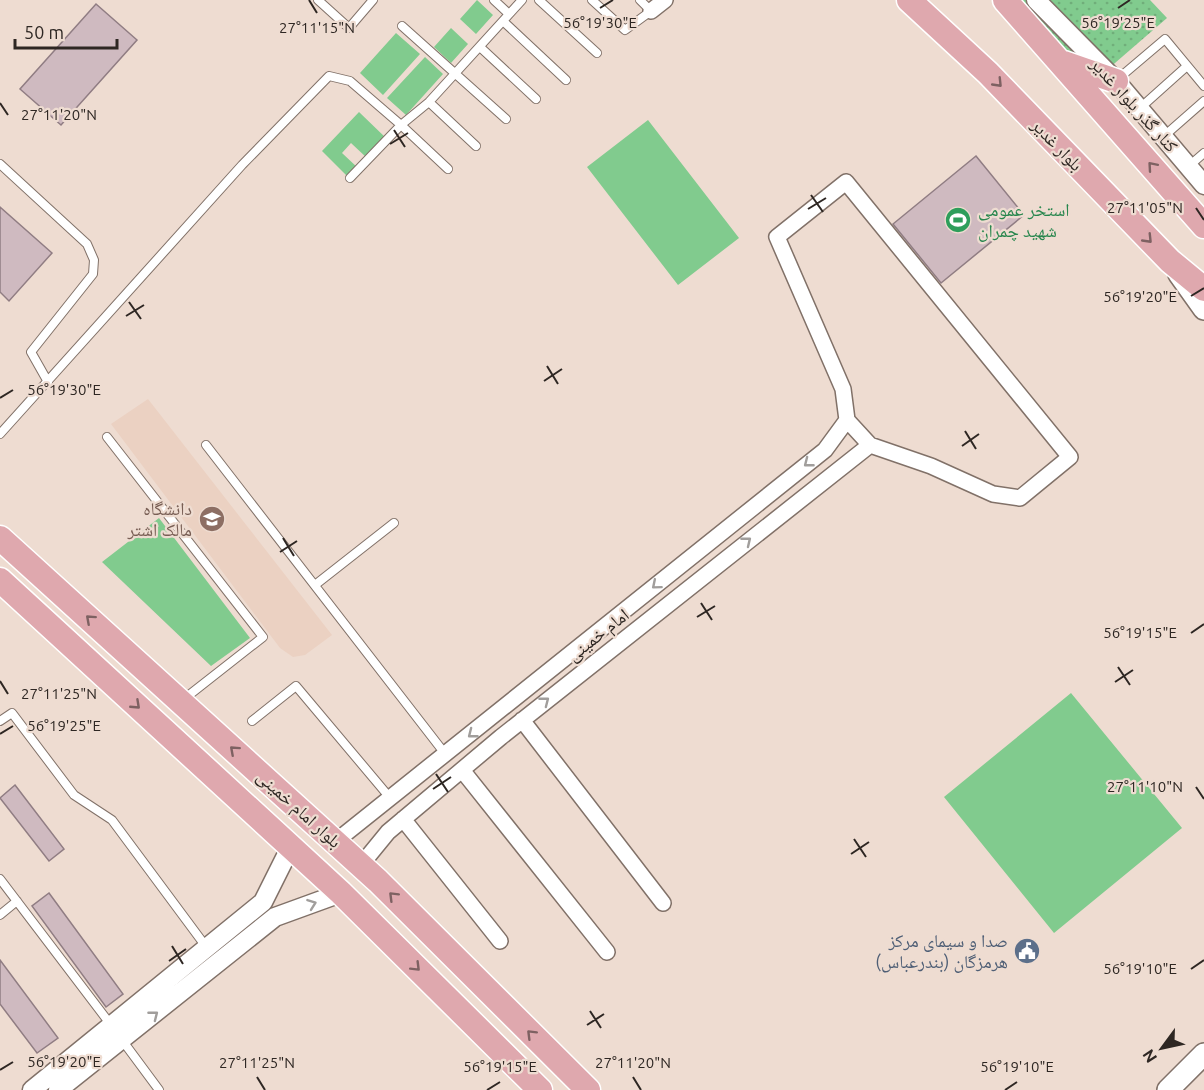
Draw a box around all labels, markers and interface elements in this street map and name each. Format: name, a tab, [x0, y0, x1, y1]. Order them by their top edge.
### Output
scale bar	[15, 12, 117, 50]
text: 56°19'30"E	[563, 14, 637, 31]
text: 56°19'25"E	[1081, 14, 1155, 31]
text: 27°11'15"N	[279, 19, 355, 36]
text: 50 m	[24, 22, 64, 42]
street label: کنار گذر بلوار غدیر	[1085, 52, 1183, 157]
one-way arrow	[990, 76, 1001, 87]
text: 27°11'20"N	[21, 106, 97, 123]
street label: بلوار غدیر	[1026, 114, 1087, 175]
one-way arrow	[1148, 162, 1159, 173]
place label: استخر عمومی شهید چمران	[978, 199, 1070, 242]
text: 27°11'05"N	[1107, 199, 1183, 216]
sports icon: استخر عمومی شهید چمران	[943, 205, 973, 235]
one-way arrow	[1140, 231, 1151, 242]
text: 56°19'20"E	[1103, 288, 1177, 305]
text: 56°19'30"E	[27, 381, 101, 398]
one-way arrow	[804, 455, 815, 466]
place label: دانشگاه مالک اشتر	[126, 498, 192, 540]
school or university icon: دانشگاه مالک اشتر	[197, 504, 227, 534]
one-way arrow	[741, 537, 752, 548]
one-way arrow	[652, 578, 663, 589]
street label: امام خمینی	[562, 604, 634, 667]
one-way arrow	[86, 615, 97, 626]
text: 56°19'15"E	[1103, 624, 1177, 641]
text: 27°11'25"N	[21, 685, 97, 702]
one-way arrow	[128, 698, 139, 709]
one-way arrow	[539, 698, 550, 709]
text: 56°19'25"E	[27, 717, 101, 734]
one-way arrow	[468, 727, 479, 738]
one-way arrow	[230, 746, 241, 757]
street label: بلوار امام خمینی	[252, 765, 346, 853]
text: 27°11'10"N	[1107, 778, 1183, 795]
one-way arrow	[390, 893, 401, 904]
one-way arrow	[306, 899, 317, 911]
place label: صدا و سیمای مرکز هرمزگان (بندرعباس)	[875, 930, 1008, 973]
public building icon: صدا و سیمای مرکز هرمزگان (بندرعباس)	[1012, 936, 1042, 966]
one-way arrow	[409, 960, 420, 971]
text: 56°19'10"E	[1103, 960, 1177, 977]
one-way arrow	[147, 1012, 158, 1023]
north arrow	[1132, 1018, 1192, 1078]
one-way arrow	[528, 1030, 538, 1041]
text: N	[1139, 1046, 1160, 1066]
text: 56°19'20"E	[27, 1053, 101, 1070]
text: 27°11'25"N	[219, 1054, 295, 1071]
text: 27°11'20"N	[595, 1054, 671, 1071]
text: 56°19'15"E	[463, 1058, 537, 1075]
text: 56°19'10"E	[980, 1058, 1054, 1075]

